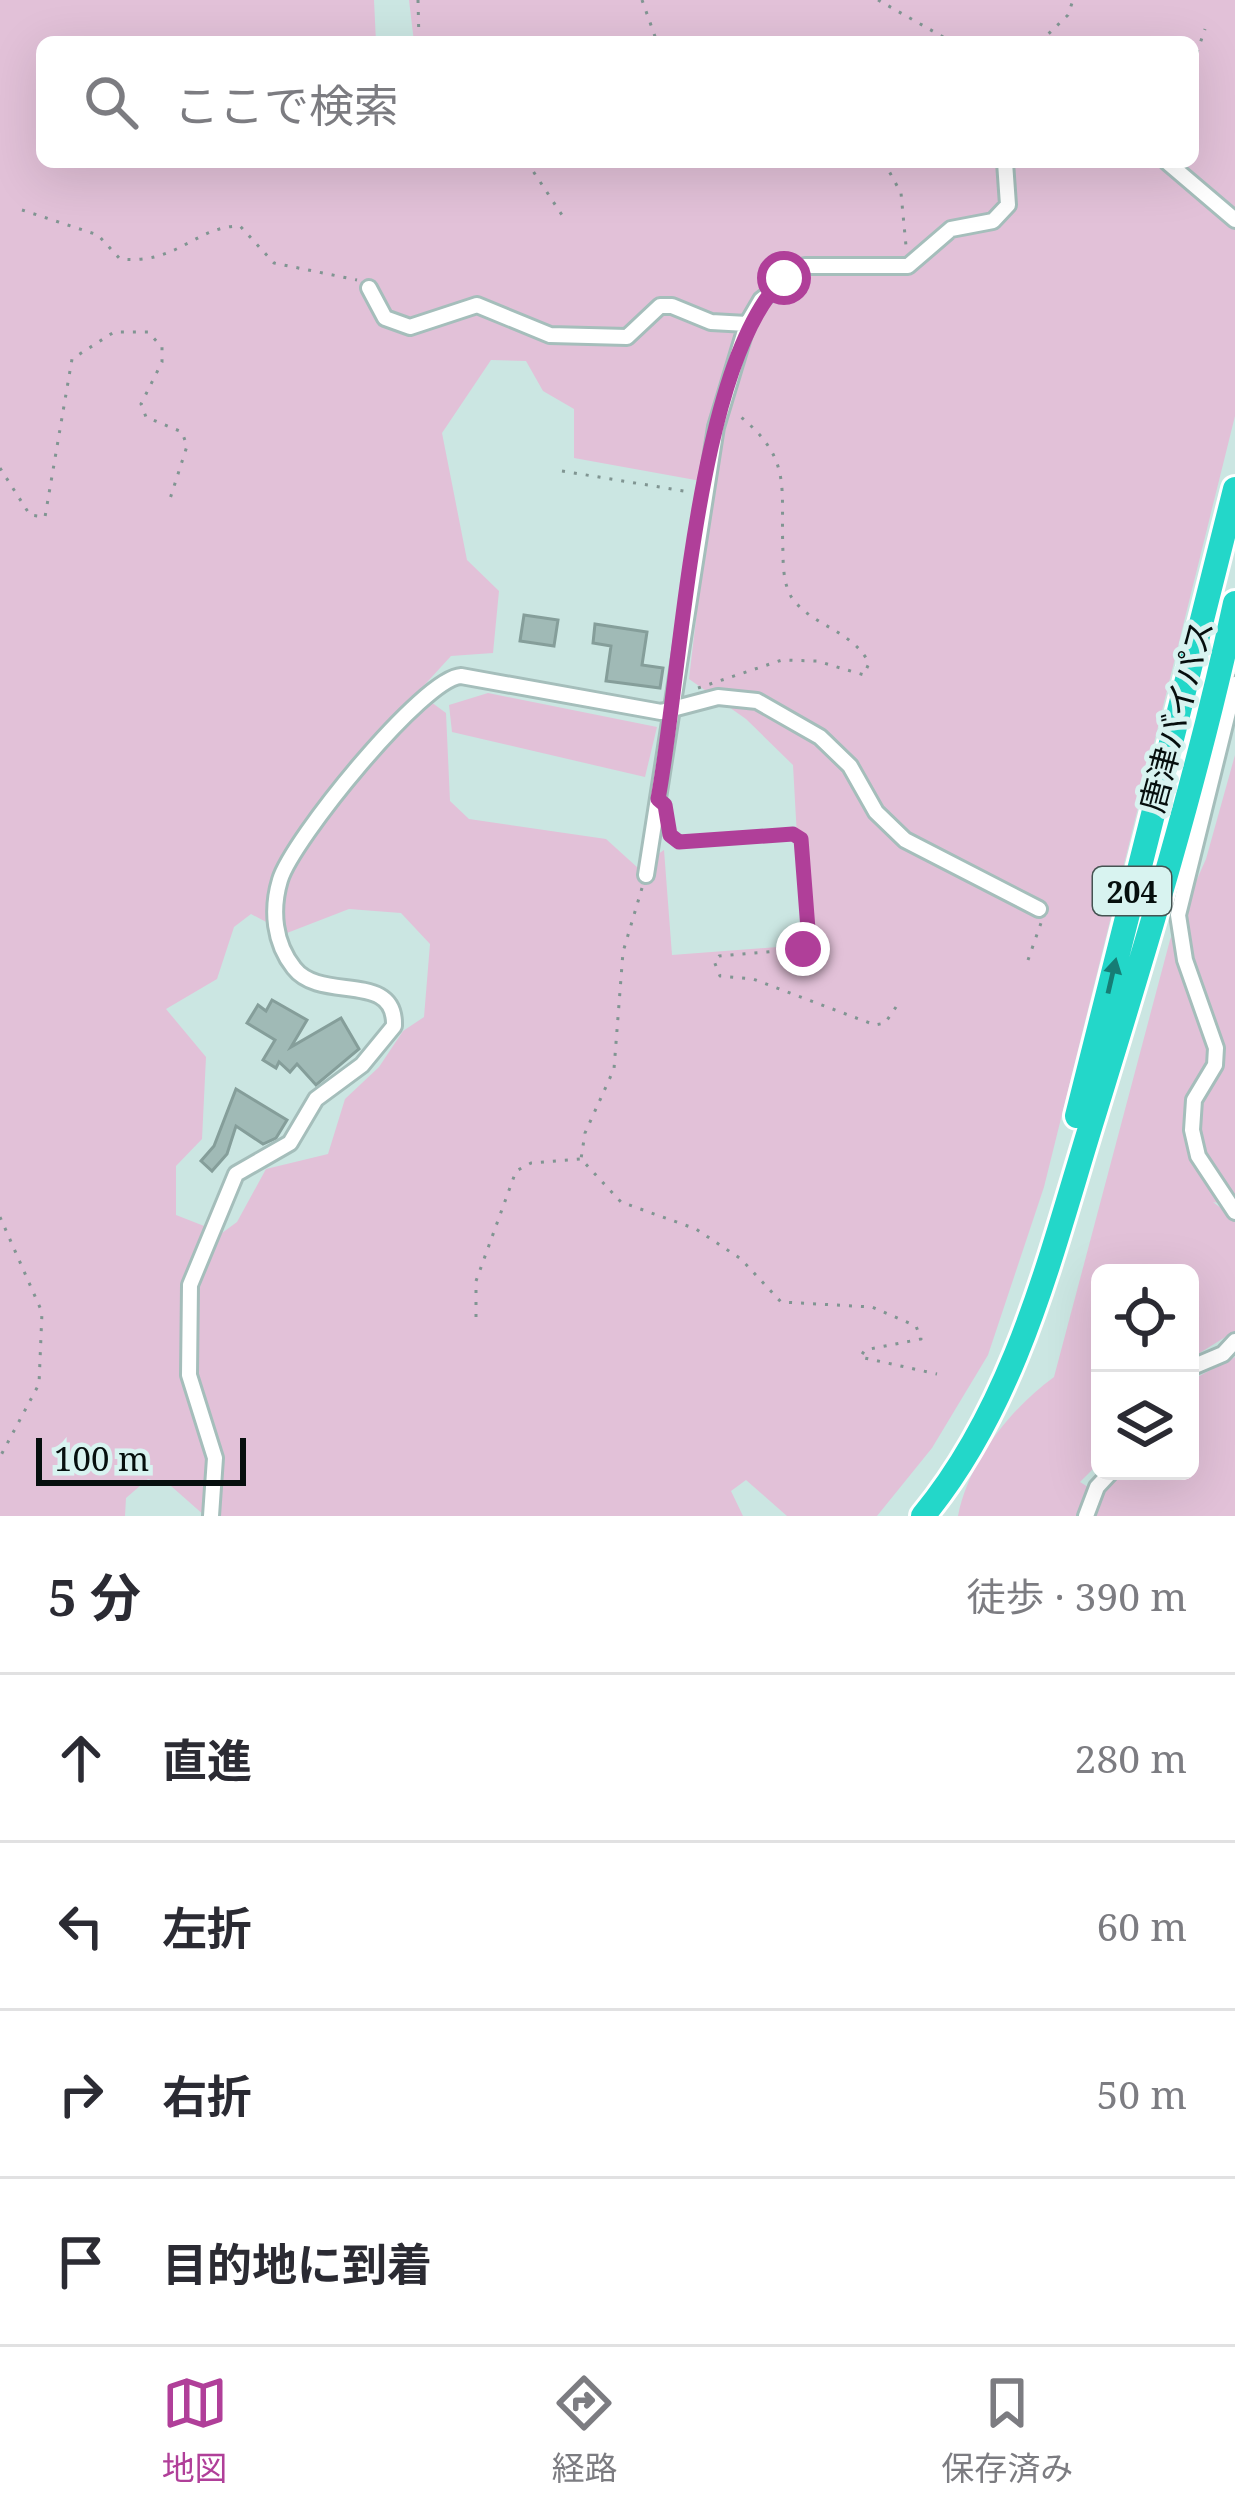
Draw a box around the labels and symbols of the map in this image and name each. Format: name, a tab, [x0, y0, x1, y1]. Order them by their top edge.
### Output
route start	[757, 251, 811, 305]
street label: 唐津バイパス	[1129, 615, 1223, 817]
road number: 204	[1093, 867, 1171, 915]
route end	[776, 922, 830, 976]
one-way arrow	[1103, 957, 1122, 994]
scale bar	[36, 1432, 246, 1485]

